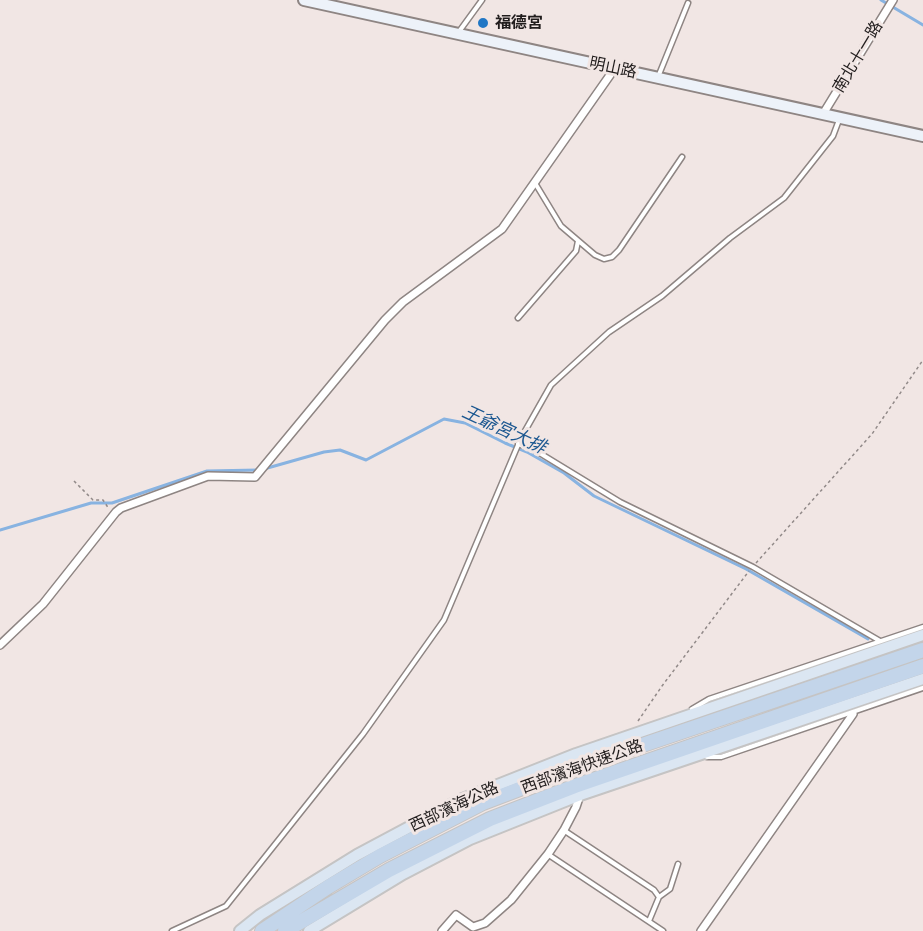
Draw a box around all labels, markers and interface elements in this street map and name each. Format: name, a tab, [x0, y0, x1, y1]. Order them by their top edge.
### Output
place label: 福德宮	[495, 13, 543, 33]
marker: 福德宮	[476, 16, 490, 30]
street label: 南北十一路	[829, 18, 887, 96]
street label: 明山路	[588, 54, 638, 82]
water label: 王爺宮大排	[459, 401, 549, 459]
street label: 西部濱海快速公路	[519, 736, 645, 798]
street label: 西部濱海公路	[406, 778, 502, 836]

